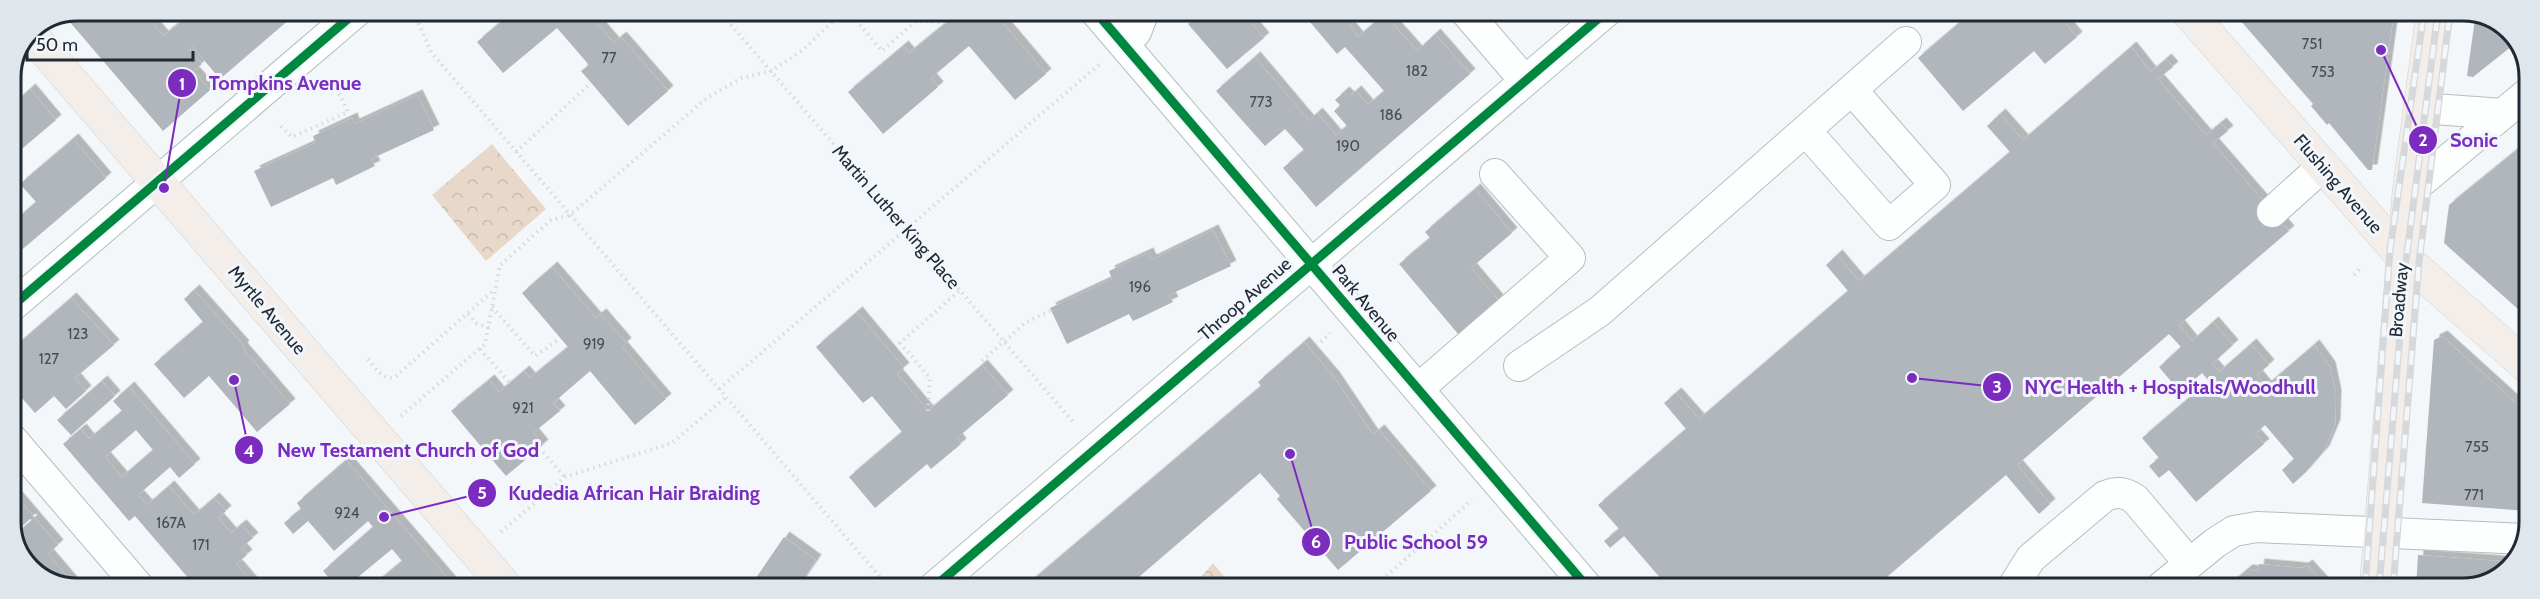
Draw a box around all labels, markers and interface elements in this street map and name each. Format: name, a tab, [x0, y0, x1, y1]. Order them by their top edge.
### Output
scale bar	[27, 24, 194, 62]
text: 50 m	[36, 34, 78, 56]
house number: 751	[2302, 35, 2322, 53]
house number: 77	[601, 49, 617, 67]
house number: 182	[1406, 62, 1428, 80]
house number: 753	[2311, 63, 2335, 81]
callout: Tompkins Avenue	[167, 64, 374, 102]
text: Tompkins Avenue	[209, 71, 361, 95]
text: 1	[179, 73, 185, 95]
house number: 773	[1249, 93, 1273, 111]
house number: 186	[1380, 106, 1402, 124]
callout: Sonic	[2408, 121, 2510, 159]
text: Sonic	[2450, 128, 2498, 152]
text: 2	[2418, 129, 2428, 151]
street label: Flushing Avenue	[2289, 130, 2387, 238]
house number: 190	[1336, 137, 1360, 155]
street label: Martin Luther King Place	[827, 140, 965, 294]
street label: Throop Avenue	[1194, 253, 1296, 345]
street label: Park Avenue	[1327, 260, 1405, 346]
street label: Myrtle Avenue	[223, 261, 311, 359]
street label: Broadway	[2385, 262, 2413, 338]
house number: 196	[1129, 278, 1151, 296]
house number: 123	[68, 325, 88, 343]
house number: 919	[583, 335, 605, 353]
house number: 127	[39, 350, 60, 368]
callout: NYC Health + Hospitals/Woodhull	[1982, 368, 2328, 406]
text: NYC Health + Hospitals/Woodhull	[2024, 375, 2316, 399]
text: 3	[1992, 376, 2002, 398]
house number: 921	[512, 399, 534, 417]
callout: New Testament Church of God	[234, 431, 551, 469]
text: New Testament Church of God	[277, 438, 539, 462]
house number: 755	[2465, 438, 2489, 456]
text: 4	[243, 440, 255, 462]
callout: Kudedia African Hair Braiding	[467, 474, 772, 512]
text: Kudedia African Hair Braiding	[508, 481, 760, 505]
text: 5	[477, 482, 487, 504]
house number: 771	[2464, 486, 2484, 504]
house number: 924	[334, 504, 360, 522]
house number: 167A	[156, 514, 186, 532]
callout: Public School 59	[1301, 523, 1500, 561]
text: Public School 59	[1344, 530, 1488, 554]
text: 6	[1311, 531, 1321, 553]
house number: 171	[192, 536, 210, 554]

